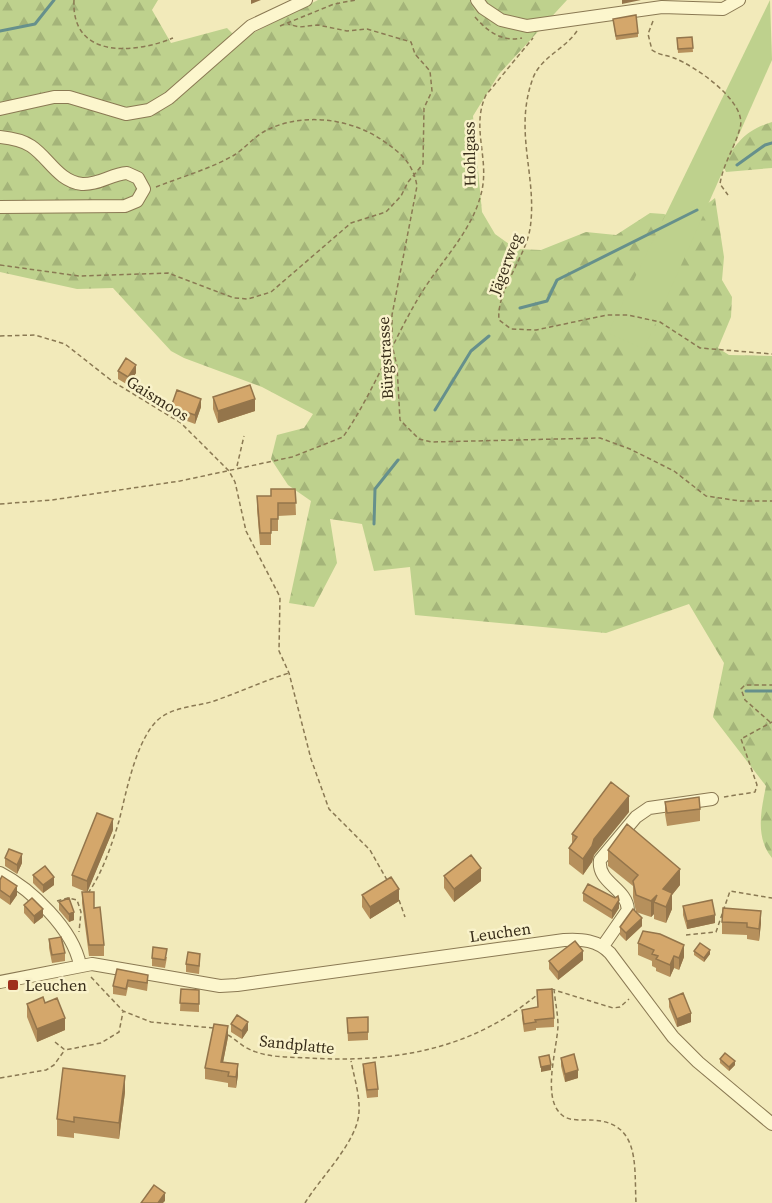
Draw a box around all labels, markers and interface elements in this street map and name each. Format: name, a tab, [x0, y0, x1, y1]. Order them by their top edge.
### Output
street label: Hohlgass	[457, 121, 481, 187]
street label: Jägerweg	[483, 230, 527, 299]
street label: Bürgstrasse	[372, 316, 398, 400]
street label: Gaismoos	[123, 370, 193, 426]
street label: Leuchen	[468, 917, 533, 947]
place label: Leuchen	[25, 974, 87, 996]
marker: Leuchen	[6, 978, 20, 992]
street label: Sandplatte	[258, 1029, 336, 1059]

